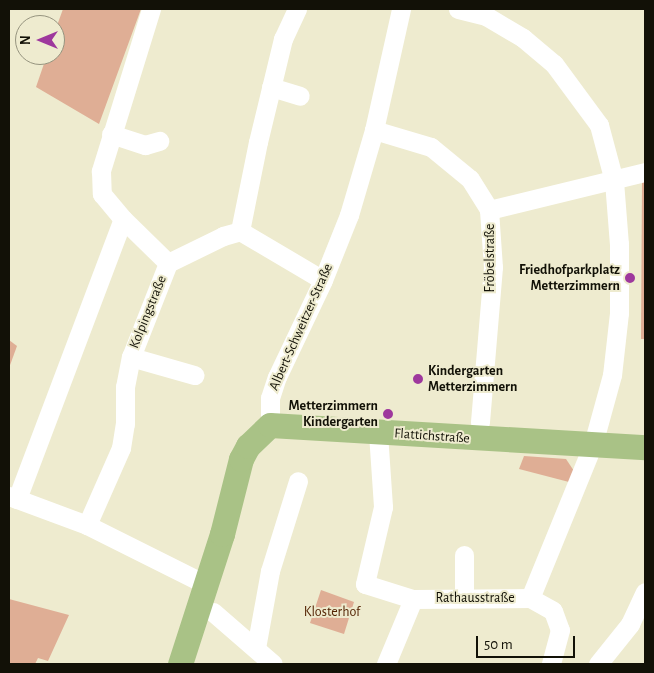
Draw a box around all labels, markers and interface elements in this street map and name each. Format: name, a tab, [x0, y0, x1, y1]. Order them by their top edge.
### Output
north arrow	[15, 15, 65, 65]
text: N	[19, 35, 33, 45]
street label: Fröbelstraße	[482, 224, 498, 292]
street label: Albert-Schweitzer-Straße	[265, 261, 337, 393]
place label: Friedhofparkplatz Metterzimmern	[519, 262, 620, 294]
marker: Friedhofparkplatz Metterzimmern	[624, 272, 636, 284]
street label: Kolpingstraße	[126, 273, 170, 351]
place label: Kindergarten Metterzimmern	[428, 363, 517, 396]
marker: Kindergarten Metterzimmern	[412, 373, 424, 385]
place label: Metterzimmern Kindergarten	[289, 398, 378, 431]
marker: Metterzimmern Kindergarten	[382, 408, 394, 420]
street label: Flattichstraße	[394, 425, 470, 447]
street label: Rathausstraße	[435, 590, 515, 606]
park label: Klosterhof	[304, 604, 360, 620]
scale bar	[479, 626, 578, 658]
text: 50 m	[484, 637, 513, 652]

